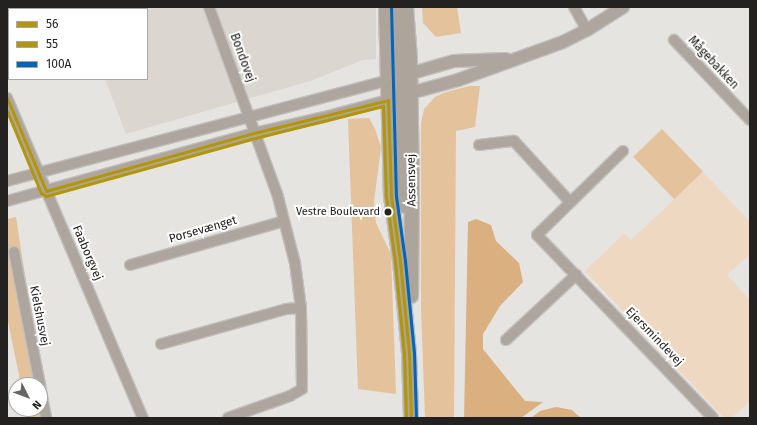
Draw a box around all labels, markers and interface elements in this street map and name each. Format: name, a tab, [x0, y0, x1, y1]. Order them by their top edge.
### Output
legend	[8, 8, 148, 80]
text: 56	[46, 17, 58, 31]
street label: Bondovej	[226, 31, 258, 85]
street label: Mågebakken	[685, 33, 741, 93]
text: 55	[46, 37, 58, 51]
text: 100A	[46, 57, 71, 71]
street label: Assensvej	[404, 154, 420, 206]
place label: Vestre Boulevard	[296, 205, 380, 219]
marker: Vestre Boulevard	[383, 207, 393, 217]
street label: Porsevænget	[167, 213, 239, 247]
street label: Faaborgvej	[69, 223, 105, 283]
street label: Kielshusvej	[26, 285, 52, 347]
street label: Ejersmindevej	[622, 304, 686, 370]
north arrow	[8, 377, 48, 417]
text: N	[29, 398, 44, 412]

